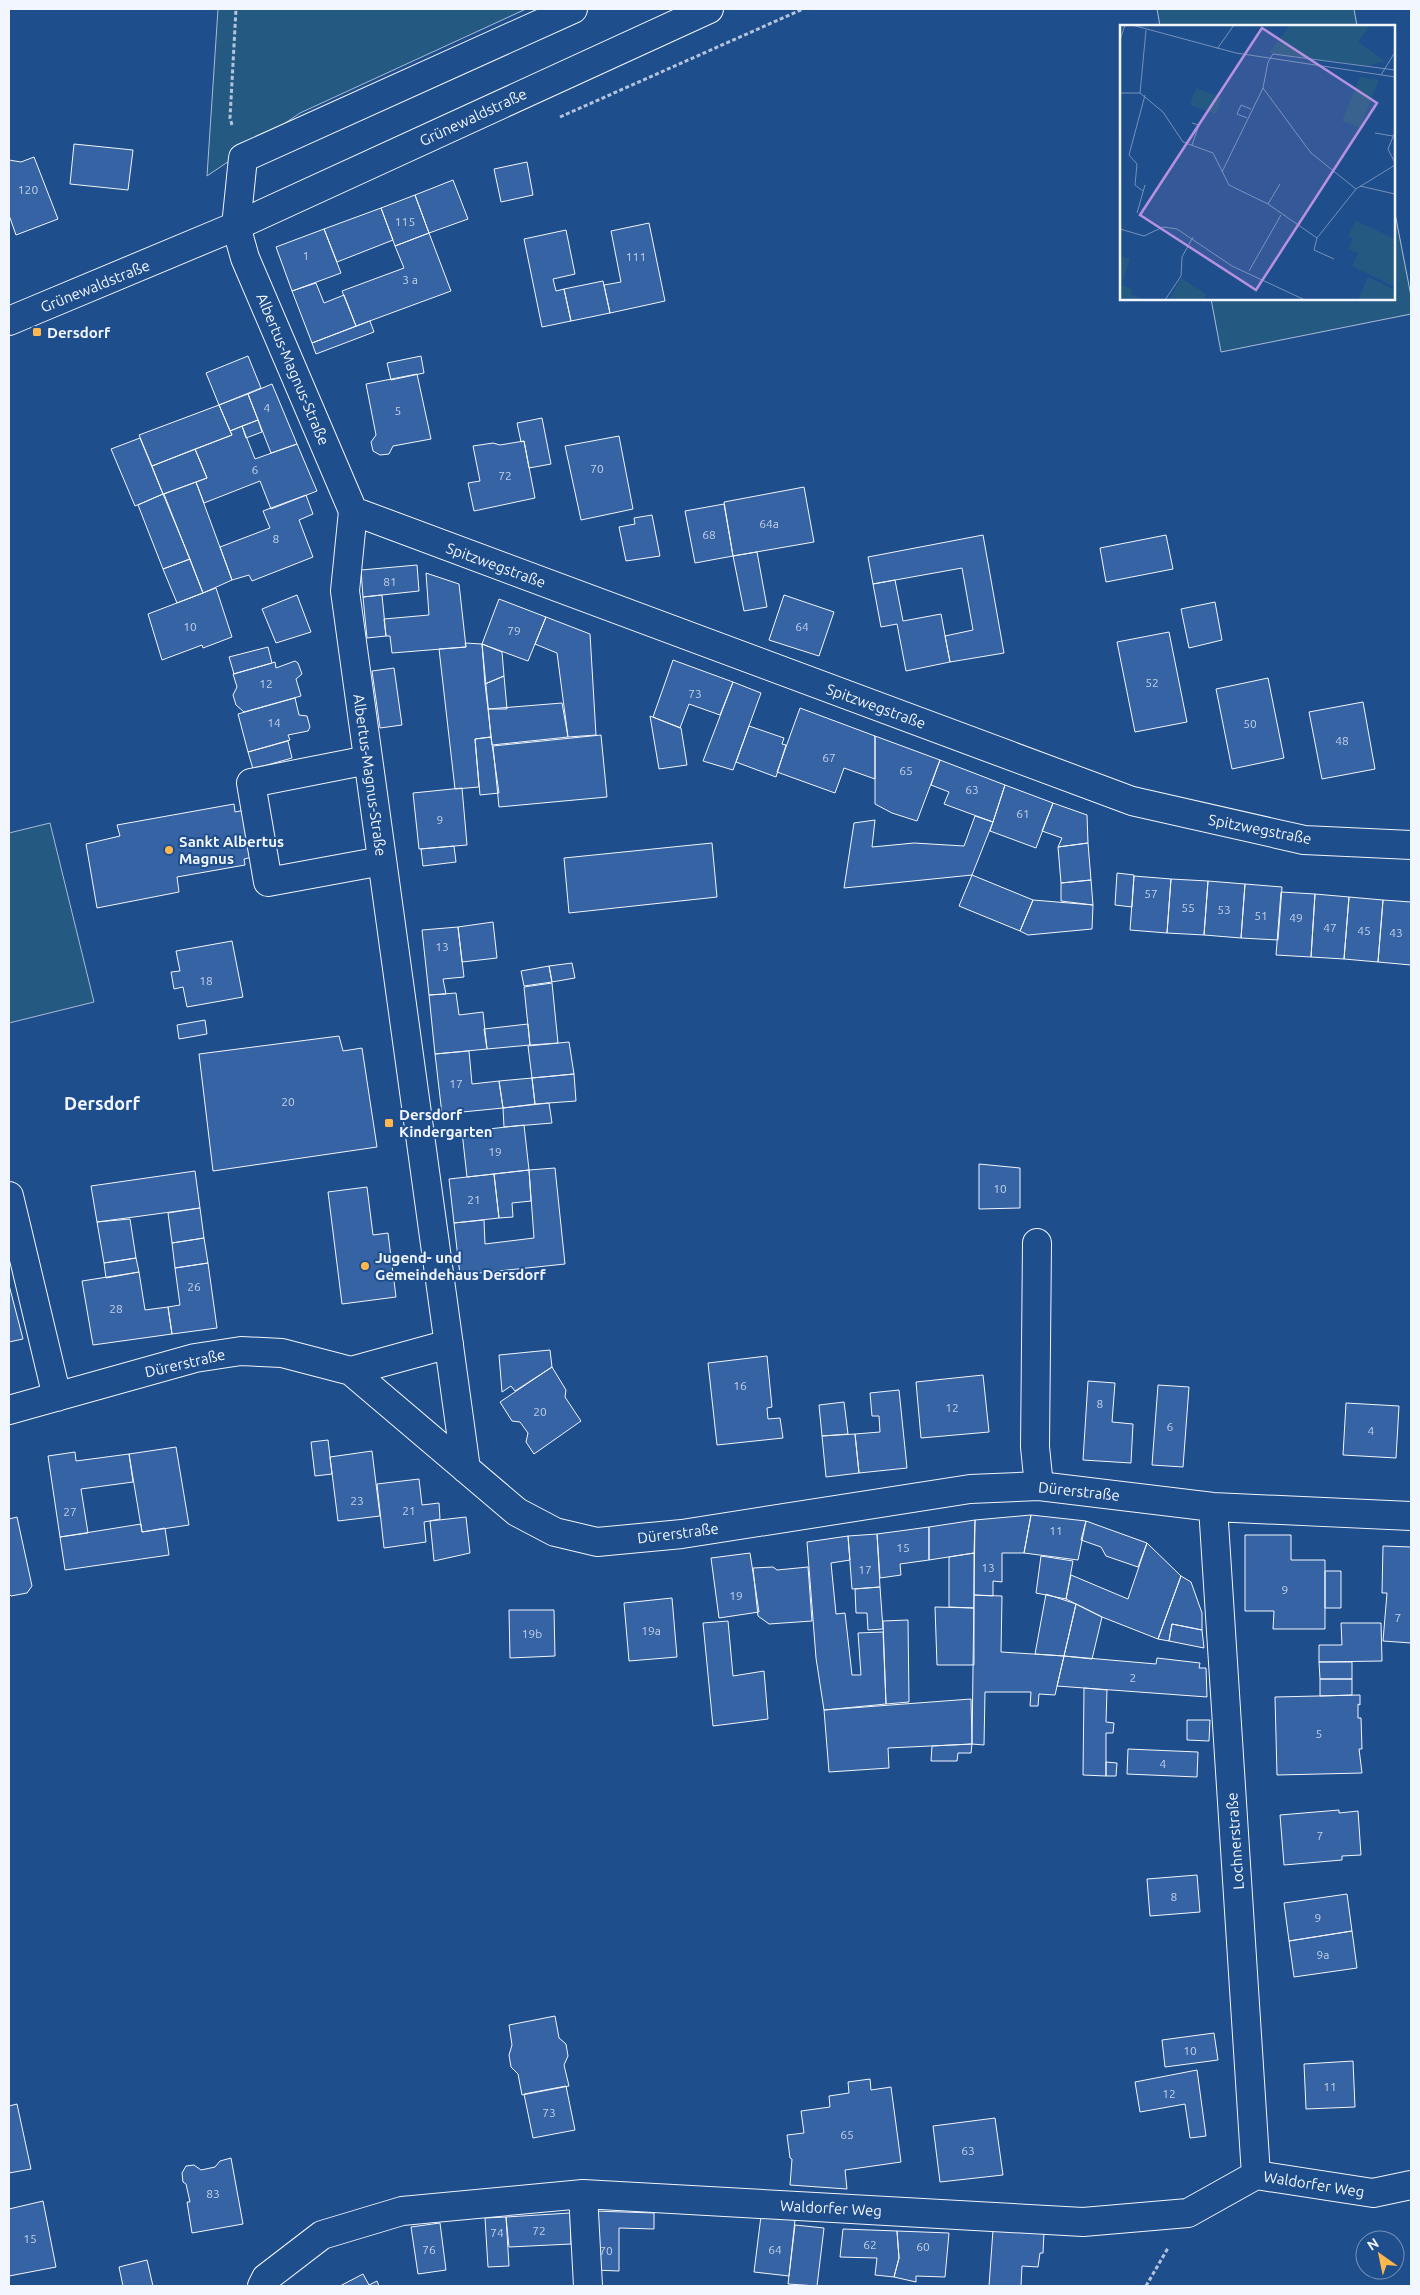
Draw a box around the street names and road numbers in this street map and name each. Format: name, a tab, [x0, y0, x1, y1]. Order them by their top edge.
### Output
street label: Grünewaldstraße	[417, 85, 529, 149]
street label: Grünewaldstraße	[38, 256, 152, 316]
street label: Albertus-Magnus-Straße	[253, 290, 333, 448]
street label: Spitzwegstraße	[444, 539, 548, 591]
street label: Spitzwegstraße	[824, 680, 928, 732]
street label: Albertus-Magnus-Straße	[350, 693, 390, 857]
street label: Spitzwegstraße	[1207, 811, 1313, 847]
street label: Dürerstraße	[143, 1346, 227, 1380]
street label: Dürerstraße	[1037, 1478, 1121, 1504]
street label: Dürerstraße	[636, 1520, 720, 1546]
street label: Lochnerstraße	[1223, 1792, 1247, 1890]
street label: Waldorfer Weg	[1262, 2168, 1366, 2200]
street label: Waldorfer Weg	[780, 2197, 882, 2219]

